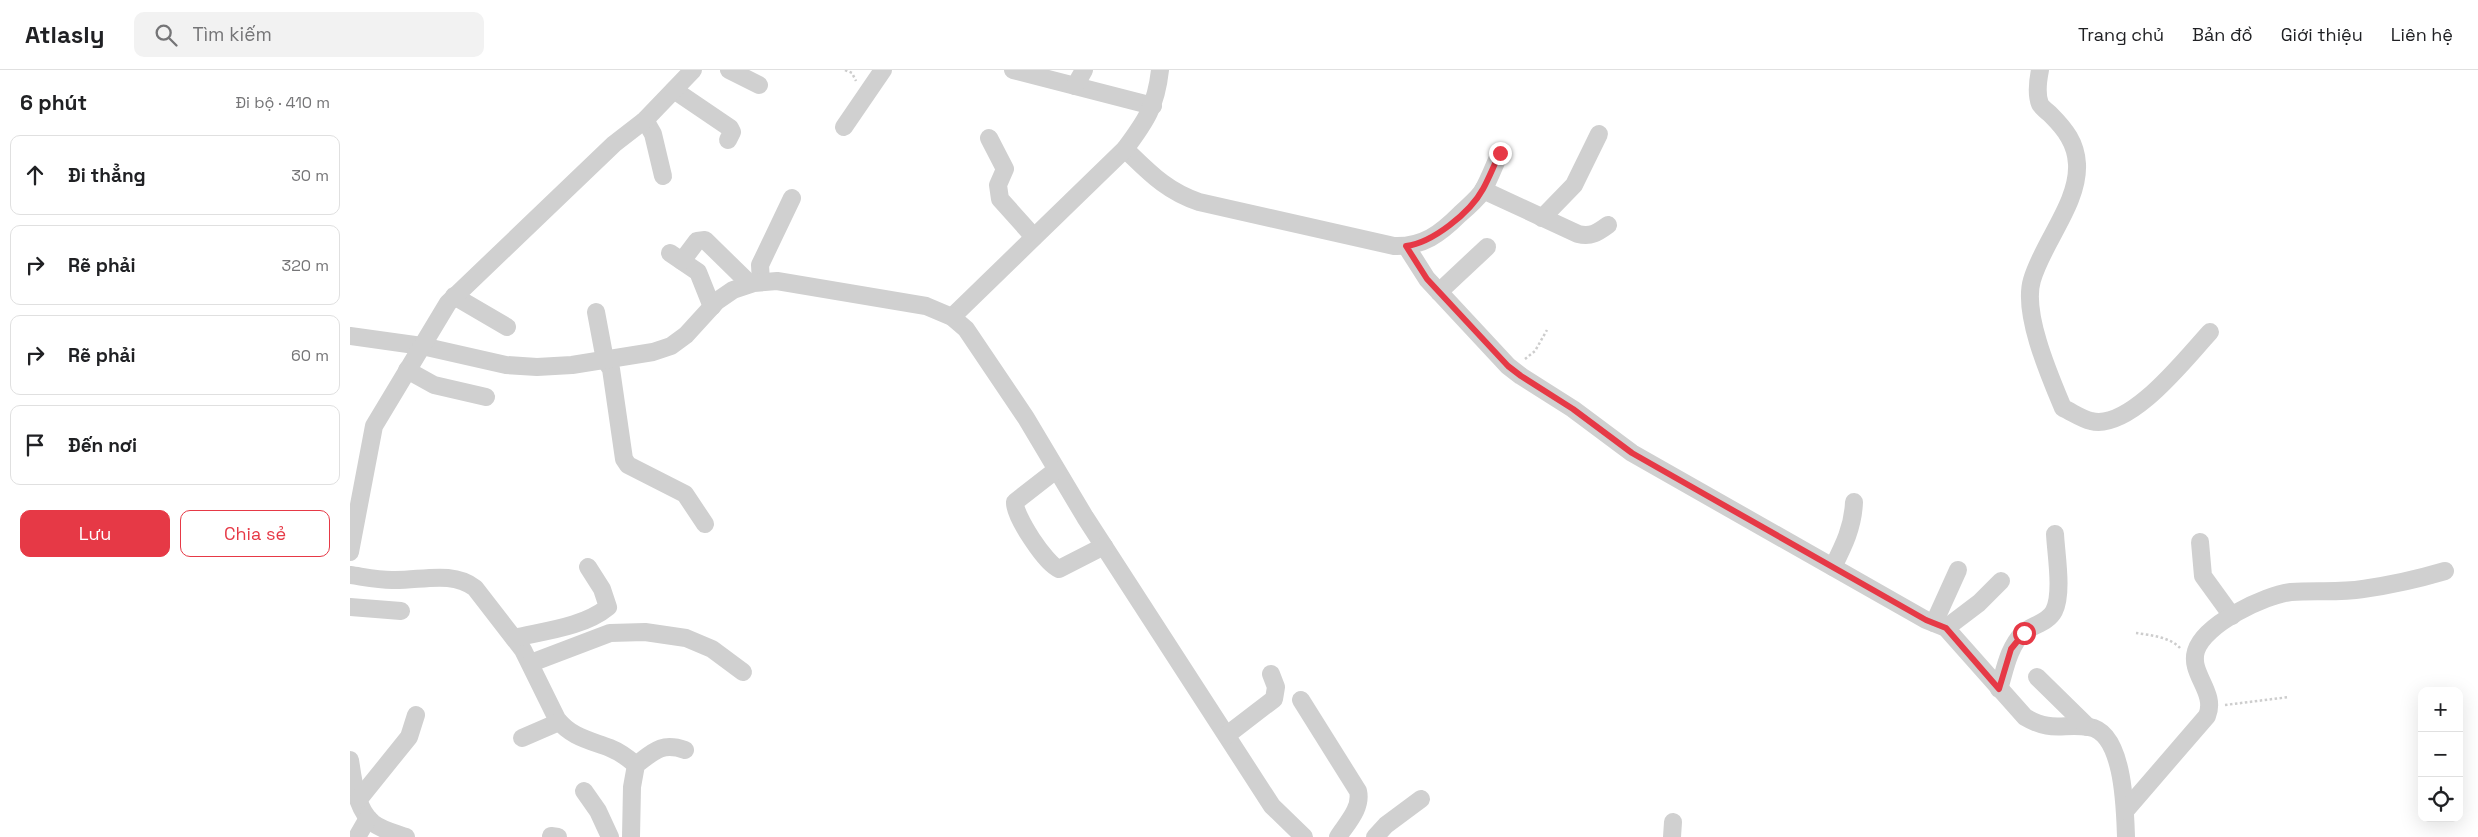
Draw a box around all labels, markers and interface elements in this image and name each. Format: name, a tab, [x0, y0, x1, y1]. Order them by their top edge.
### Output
search box	[134, 12, 484, 57]
text: Atlasly	[25, 19, 104, 50]
icon: search	[152, 21, 180, 49]
text: Tìm kiếm	[192, 22, 272, 47]
text: Trang chủ	[2078, 23, 2164, 46]
text: Bản đồ	[2192, 23, 2253, 46]
text: Giới thiệu	[2281, 23, 2363, 46]
text: Liên hệ	[2391, 23, 2453, 46]
text: 6 phút	[20, 89, 87, 116]
text: Đi bộ · 410 m	[236, 92, 330, 113]
route end	[1489, 142, 1512, 165]
icon: ahead	[21, 161, 49, 189]
text: Đi thẳng	[68, 163, 146, 188]
text: 30 m	[291, 165, 329, 186]
icon: right	[21, 251, 49, 279]
text: Rẽ phải	[68, 253, 136, 278]
text: 320 m	[282, 255, 329, 276]
icon: right	[21, 341, 49, 369]
text: Rẽ phải	[68, 343, 136, 368]
text: 60 m	[291, 345, 329, 366]
icon: arrive	[21, 431, 49, 459]
text: Đến nơi	[68, 433, 137, 458]
button: Lưu	[20, 510, 170, 557]
button: Chia sẻ	[180, 510, 330, 557]
route start	[2013, 622, 2036, 645]
map controls	[2418, 687, 2463, 822]
button: +	[2418, 687, 2463, 732]
button: −	[2418, 732, 2463, 777]
button: locate	[2418, 777, 2463, 822]

